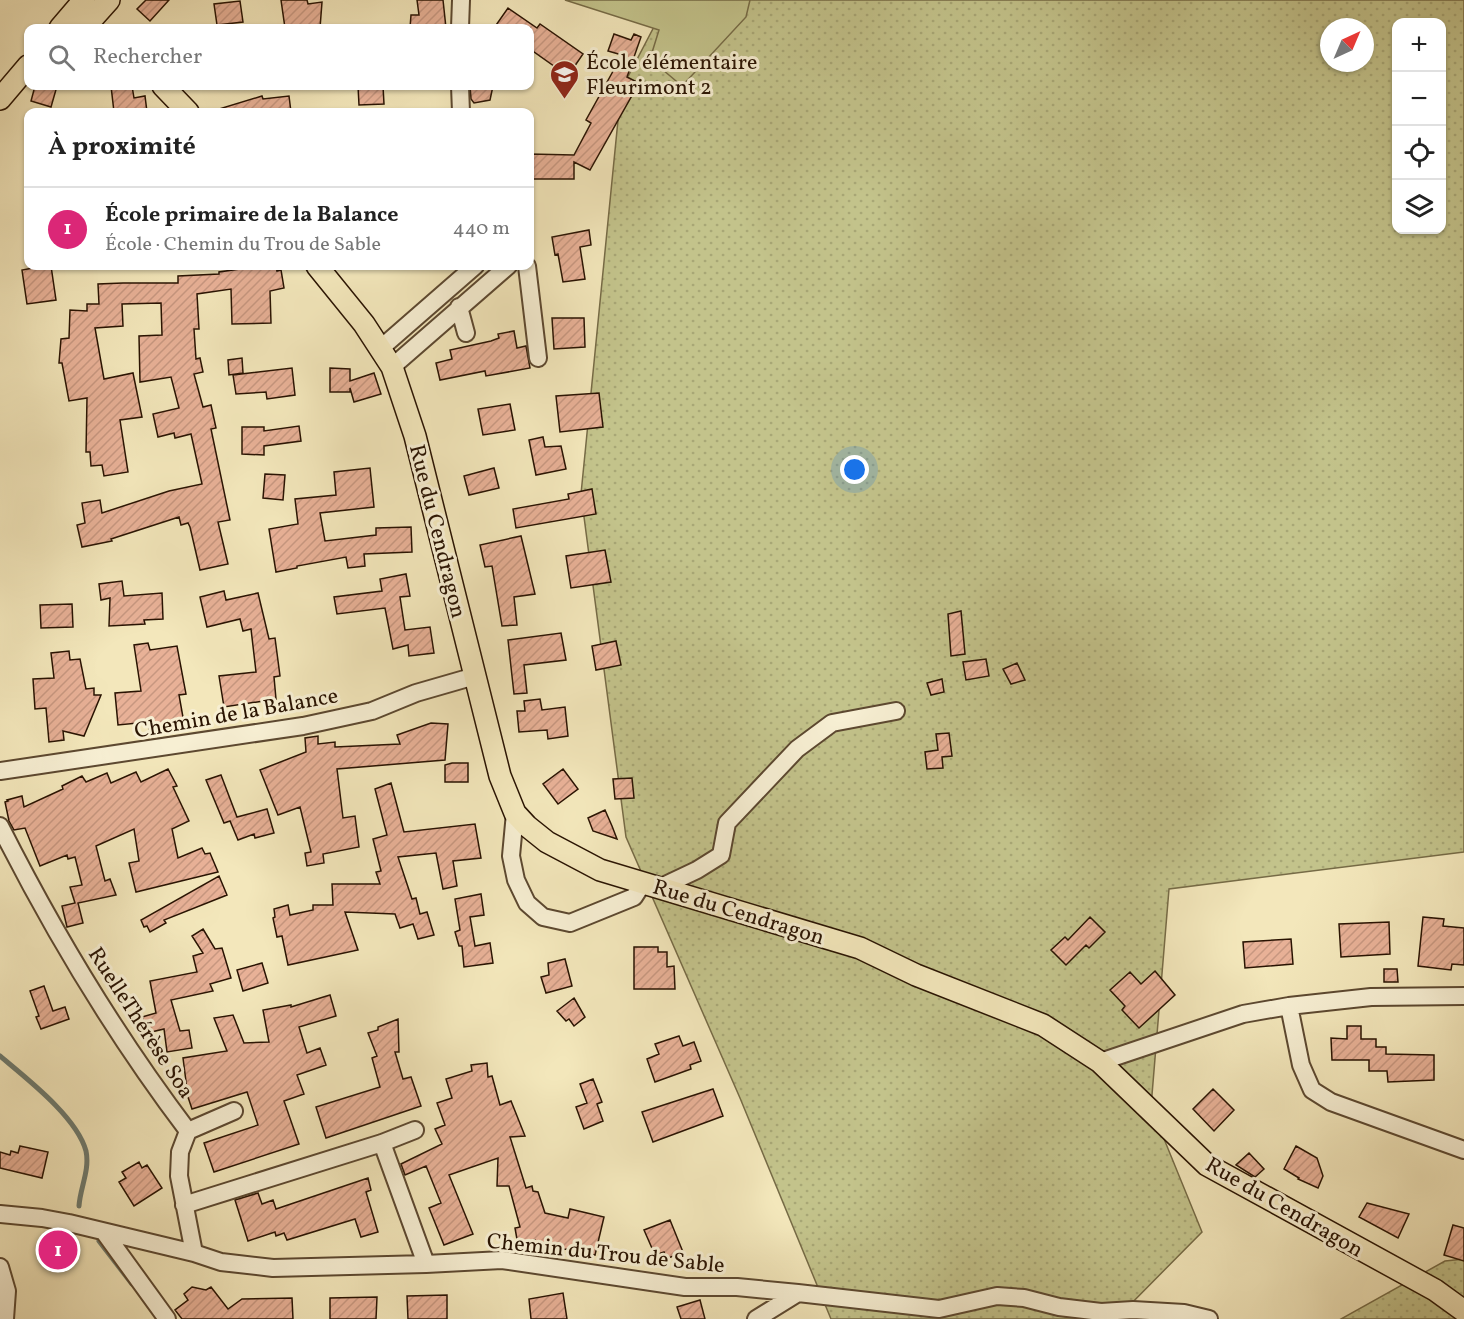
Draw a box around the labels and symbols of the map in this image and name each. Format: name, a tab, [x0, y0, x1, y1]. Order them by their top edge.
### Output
north arrow	[1320, 18, 1374, 72]
place label: École élémentaire Fleurimont 2	[586, 48, 757, 104]
school or university icon: École élémentaire Fleurimont 2	[549, 58, 581, 100]
street label: Rue du Cendragon	[400, 441, 473, 622]
your location	[840, 455, 869, 484]
street label: Chemin de la Balance	[132, 681, 341, 748]
street label: Rue du Cendragon	[649, 873, 828, 954]
street label: RuelleThérèse Soa	[79, 942, 201, 1105]
street label: Rue du Cendragon	[1199, 1150, 1369, 1266]
street label: Chemin du Trou de Sable	[485, 1227, 726, 1282]
pin: 1	[38, 1228, 78, 1272]

